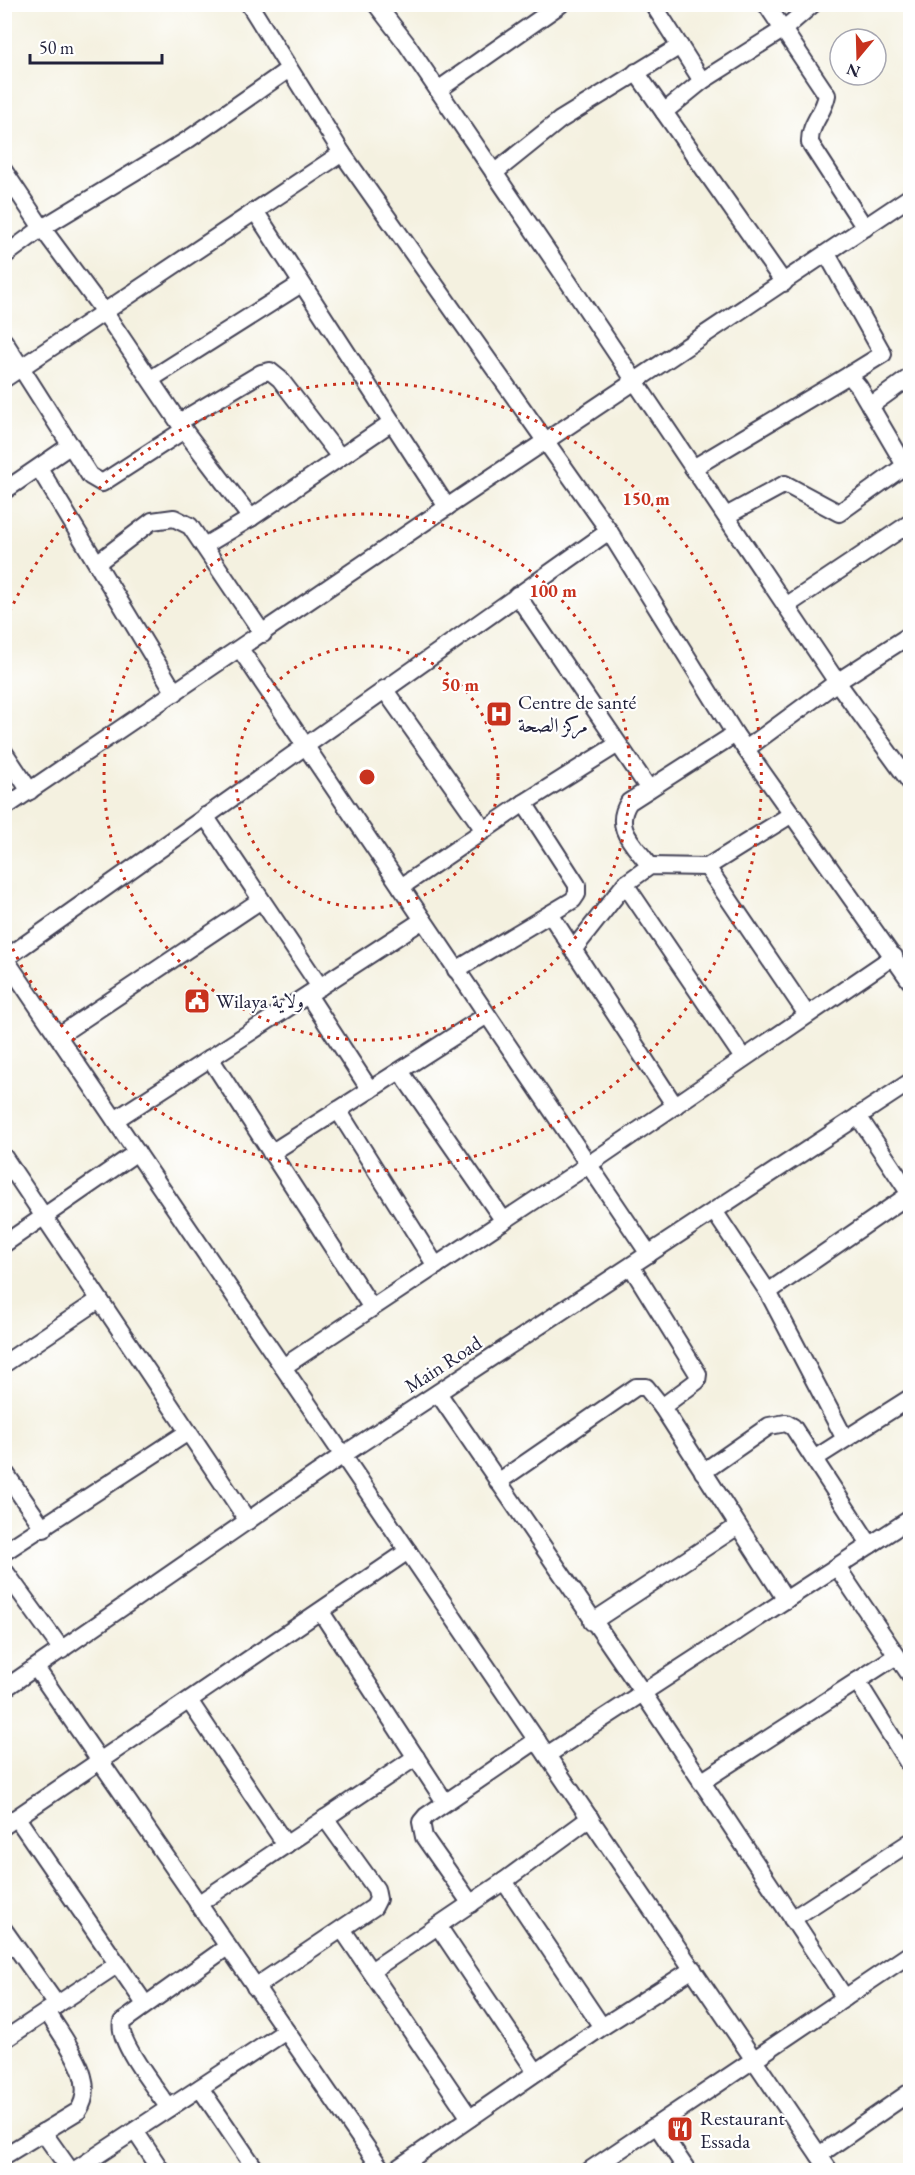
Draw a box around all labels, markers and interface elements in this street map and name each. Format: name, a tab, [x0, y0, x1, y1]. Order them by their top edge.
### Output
scale bar	[30, 27, 162, 65]
north arrow	[828, 27, 888, 87]
text: 50 m	[39, 36, 74, 59]
text: N	[844, 59, 863, 83]
text: 150 m	[622, 487, 670, 510]
text: 100 m	[529, 579, 577, 602]
text: 50 m	[441, 673, 479, 696]
place label: Centre de santé مركز الصحة	[518, 689, 637, 739]
hospital icon: Centre de santé مركز الصحة	[484, 699, 514, 729]
centre of rings	[357, 767, 377, 787]
public building icon: Wilaya ولاية	[182, 986, 212, 1016]
place label: Wilaya ولاية	[216, 988, 304, 1014]
street label: Main Road	[399, 1329, 487, 1399]
place label: Restaurant Essada	[700, 2105, 786, 2154]
restaurant icon: Restaurant Essada	[665, 2114, 695, 2144]

